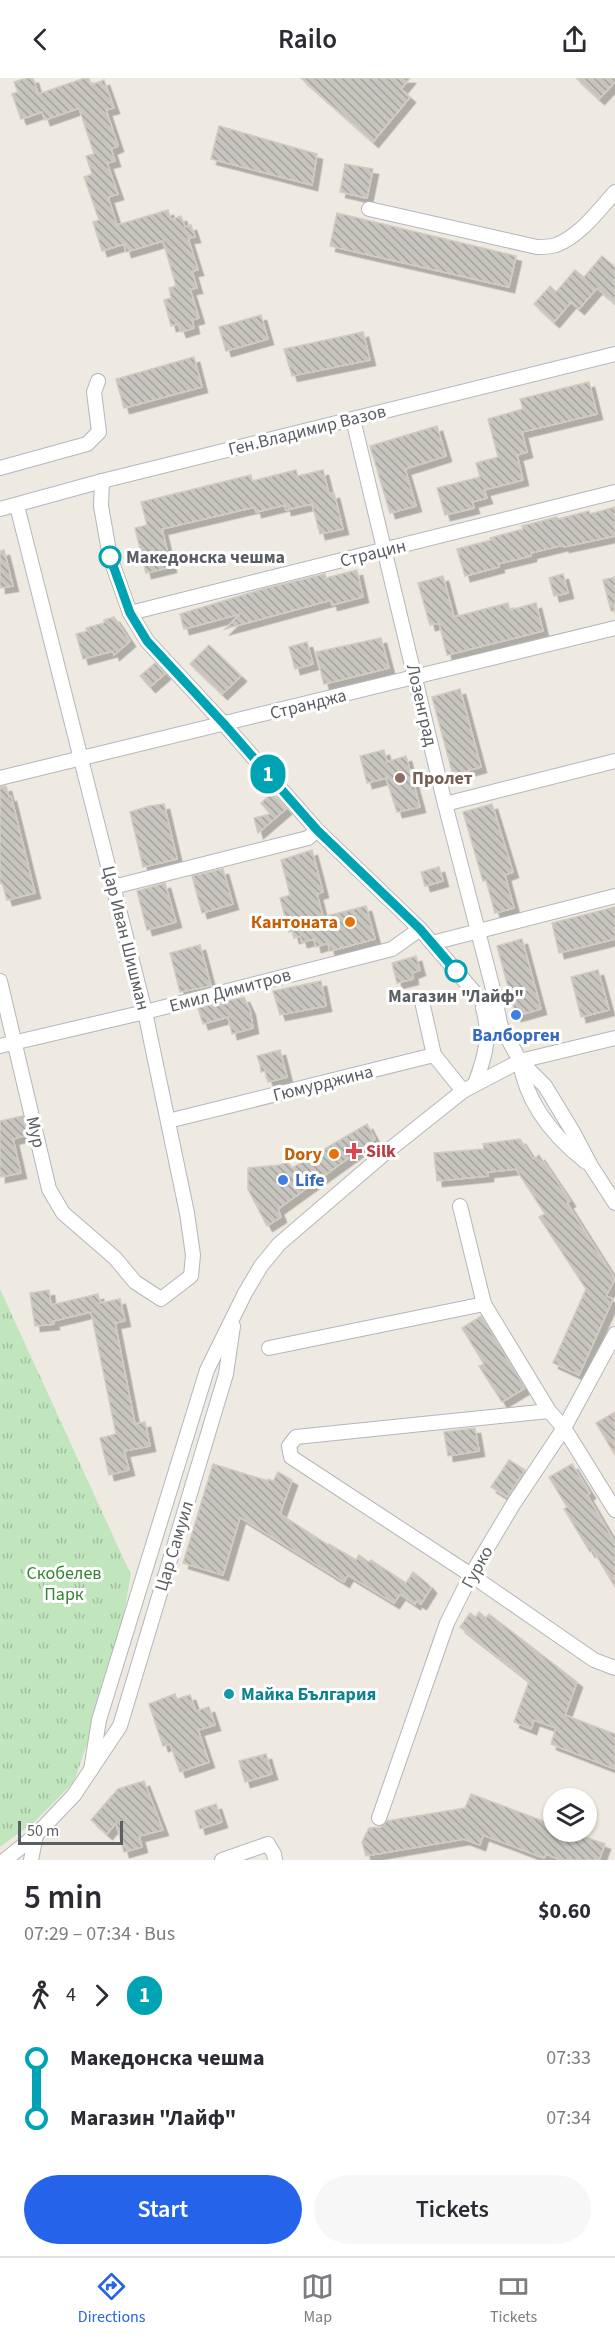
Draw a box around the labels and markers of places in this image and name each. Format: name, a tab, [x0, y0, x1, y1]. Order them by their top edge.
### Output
place label: Македонска чешма	[126, 545, 285, 570]
marker: Македонска чешма	[99, 546, 121, 568]
place label: Пролет	[412, 766, 473, 791]
marker: Пролет	[393, 771, 407, 785]
place label: Кантоната	[251, 910, 338, 935]
marker: Кантоната	[343, 915, 357, 929]
marker: Магазин "Лайф"	[445, 960, 467, 982]
place label: Магазин "Лайф"	[388, 984, 524, 1009]
marker: Валборген	[509, 1008, 523, 1022]
place label: Валборген	[472, 1023, 560, 1048]
place label: Silk	[366, 1139, 396, 1164]
place label: Dory	[284, 1142, 323, 1167]
marker: Silk	[347, 1144, 361, 1158]
marker: Dory	[327, 1147, 341, 1161]
place label: Life	[295, 1168, 325, 1193]
marker: Life	[276, 1173, 290, 1187]
place label: Майка България	[241, 1682, 376, 1707]
marker: Майка България	[222, 1687, 236, 1701]

